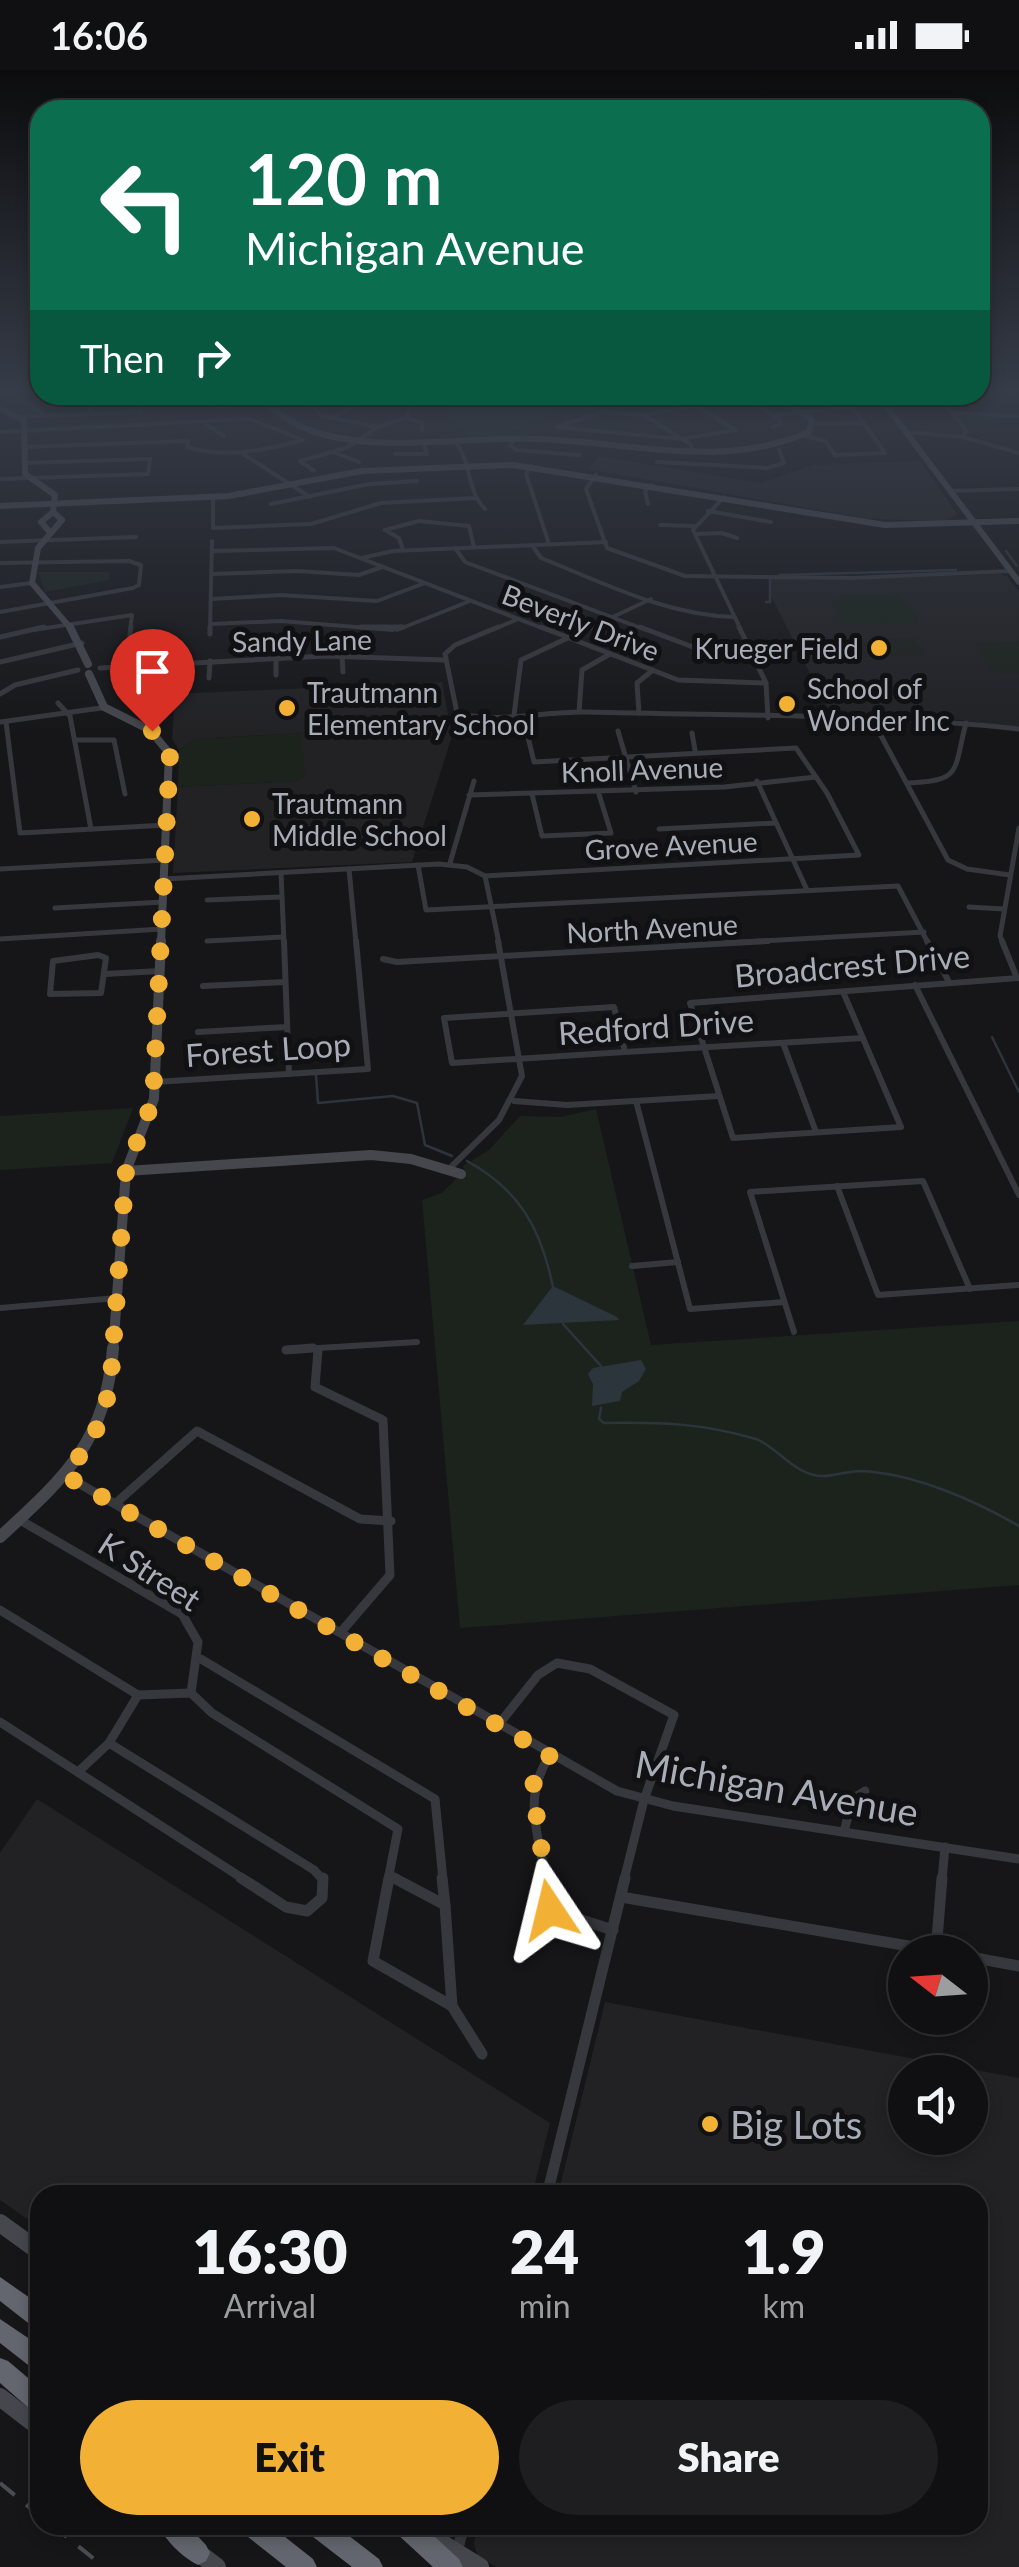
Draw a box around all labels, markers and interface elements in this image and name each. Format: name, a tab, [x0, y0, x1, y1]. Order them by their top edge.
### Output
text: 16:06	[50, 12, 148, 58]
text: 120 m	[245, 136, 442, 220]
icon: left	[80, 140, 210, 270]
text: Michigan Avenue	[245, 221, 585, 275]
icon: right	[185, 330, 240, 385]
text: Then	[80, 335, 165, 381]
street label: Beverly Drive	[498, 576, 664, 668]
street label: Sandy Lane	[232, 622, 372, 658]
pin	[110, 629, 195, 732]
place label: Krueger Field	[694, 631, 859, 665]
marker: Krueger Field	[868, 637, 890, 659]
icon: arrive	[125, 644, 180, 699]
place label: School of Wonder Inc	[807, 671, 950, 737]
place label: Trautmann Elementary School	[307, 675, 535, 741]
marker: School of Wonder Inc	[776, 693, 798, 715]
marker: Trautmann Elementary School	[276, 697, 298, 719]
street label: Knoll Avenue	[560, 749, 724, 789]
place label: Trautmann Middle School	[272, 786, 447, 852]
marker: Trautmann Middle School	[241, 808, 263, 830]
street label: Grove Avenue	[584, 823, 758, 867]
street label: North Avenue	[565, 907, 739, 949]
street label: Broadcrest Drive	[733, 935, 971, 995]
street label: Redford Drive	[557, 1000, 755, 1052]
street label: Forest Loop	[184, 1024, 352, 1074]
street label: K Street	[92, 1524, 209, 1619]
street label: Michigan Avenue	[632, 1739, 922, 1835]
position arrow	[498, 1858, 602, 1962]
north arrow	[888, 1935, 988, 2035]
map controls	[888, 1935, 988, 2155]
button: sound	[888, 2055, 988, 2155]
place label: Big Lots	[730, 2101, 862, 2147]
marker: Big Lots	[699, 2113, 721, 2135]
text: 16:30	[192, 2215, 347, 2287]
text: 24	[510, 2215, 579, 2287]
text: 1.9	[742, 2215, 826, 2287]
text: Arrival	[224, 2286, 316, 2325]
text: min	[519, 2286, 571, 2325]
text: km	[762, 2286, 805, 2325]
button: Exit	[80, 2400, 499, 2515]
button: Share	[519, 2400, 938, 2515]

